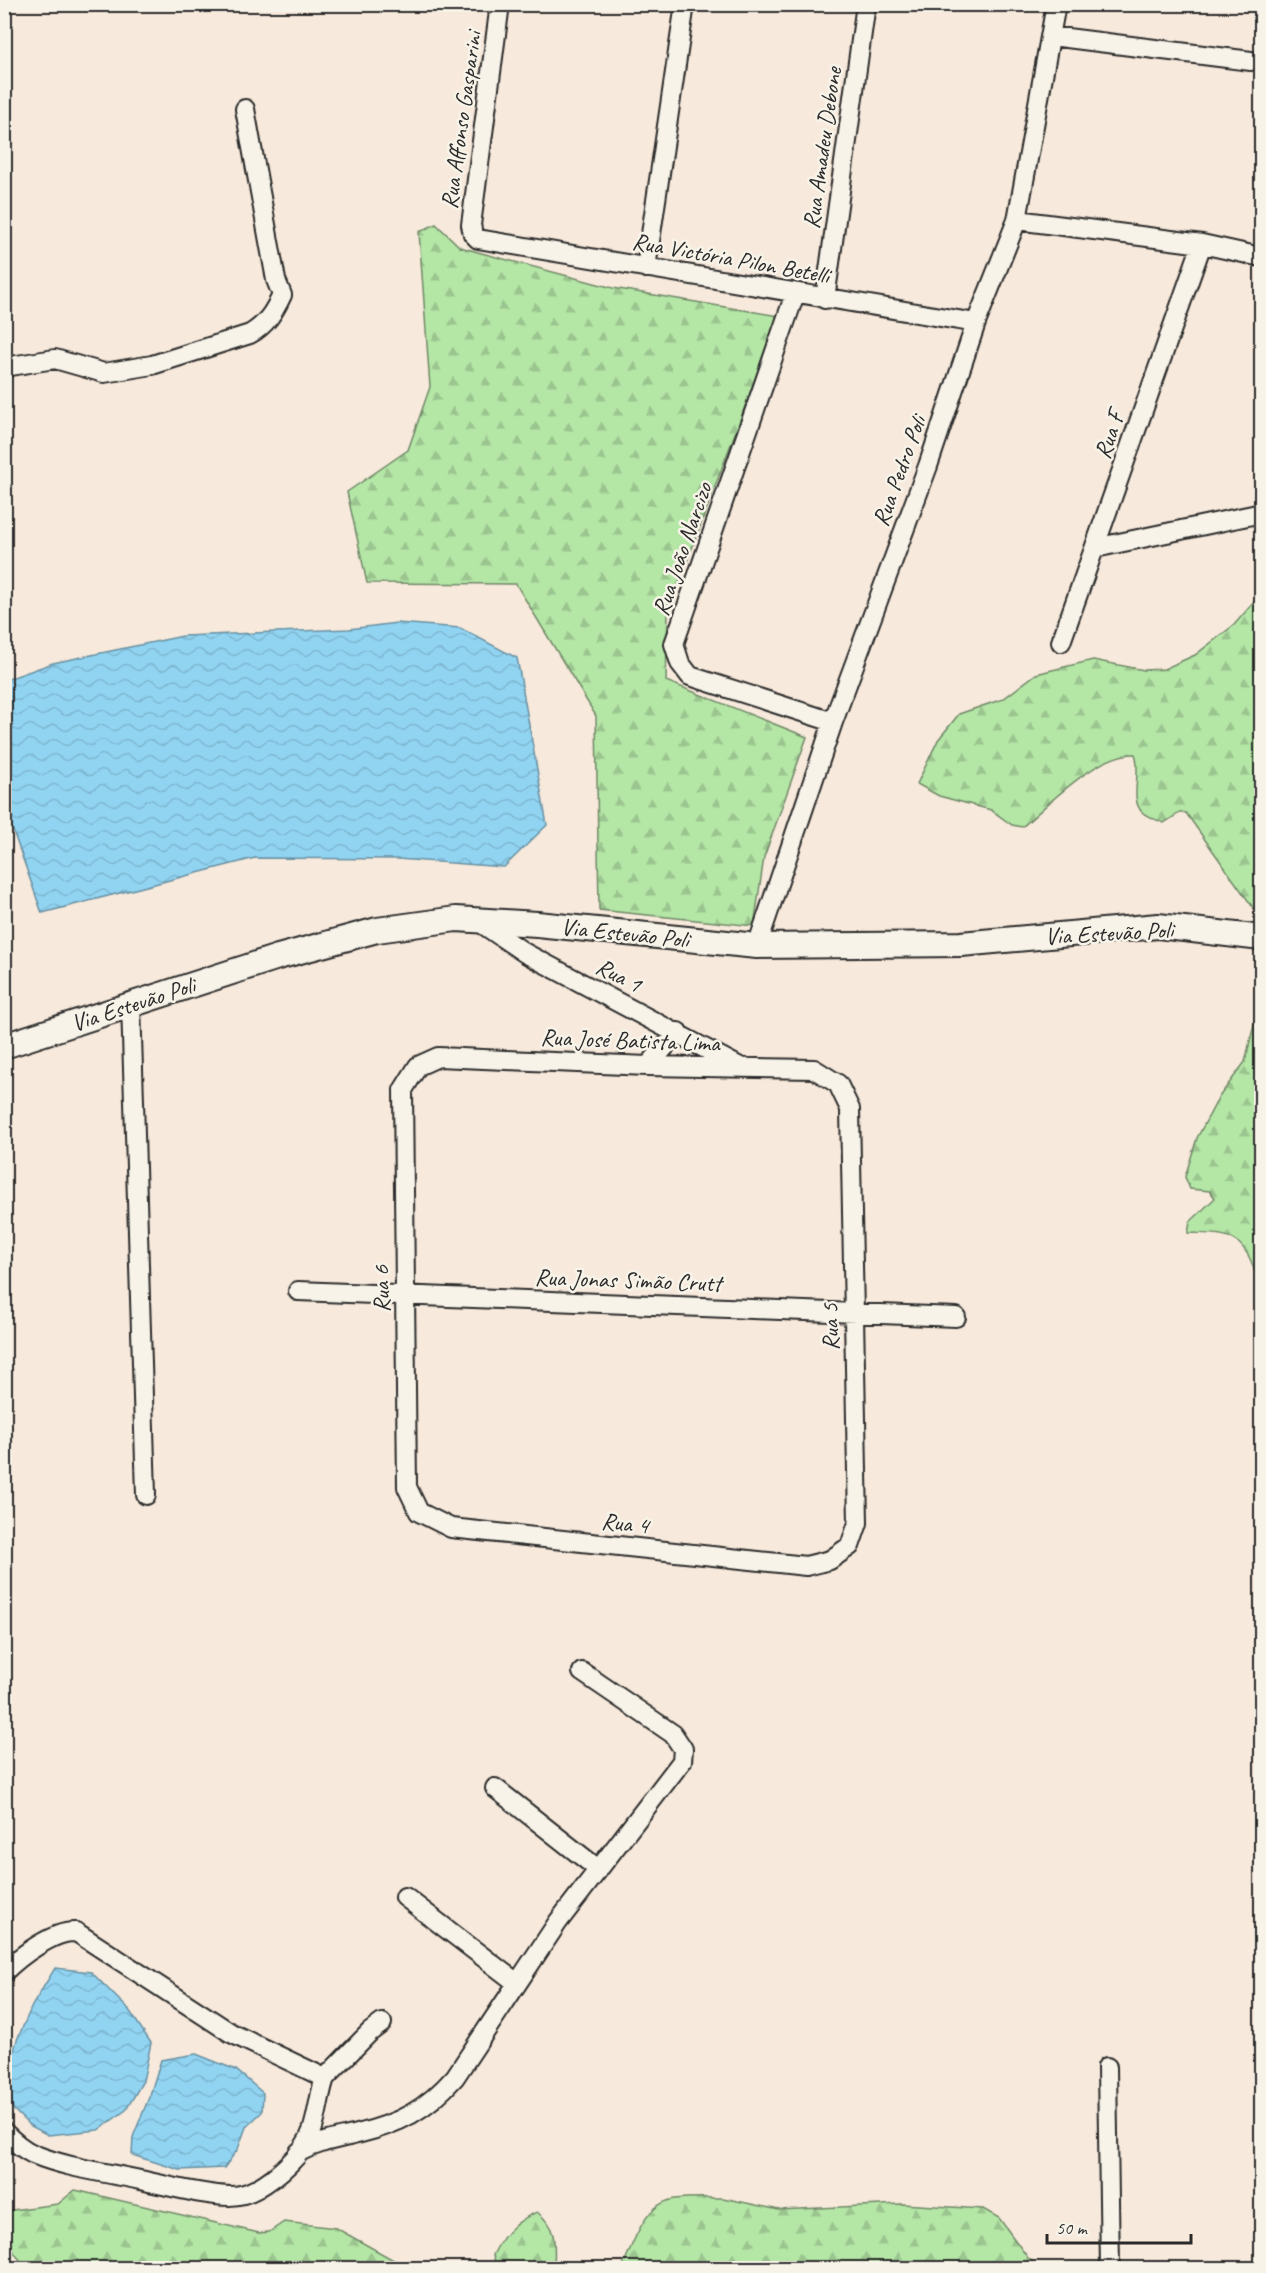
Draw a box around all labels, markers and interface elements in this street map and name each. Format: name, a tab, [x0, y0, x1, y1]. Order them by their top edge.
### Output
street label: Rua Affonso Gasparini	[434, 27, 489, 211]
street label: Rua Amadeu Debone	[796, 63, 848, 231]
street label: Rua Victória Pilon Betelli	[630, 226, 834, 291]
street label: Rua F	[1087, 402, 1133, 462]
street label: Rua Pedro Poli	[865, 408, 934, 530]
street label: Rua João Narcizo	[645, 477, 719, 619]
street label: Via Estevão Poli	[560, 911, 694, 955]
street label: Via Estevão Poli	[1044, 914, 1177, 951]
street label: Rua 1	[591, 951, 648, 1000]
street label: Via Estevão Poli	[67, 969, 202, 1038]
street label: Rua José Batista Lima	[540, 1022, 721, 1058]
street label: Rua Jonas Simão Crutt	[534, 1262, 725, 1298]
street label: Rua 6	[366, 1264, 396, 1313]
street label: Rua 5	[815, 1302, 845, 1351]
street label: Rua 4	[600, 1506, 652, 1541]
scale bar	[1047, 2207, 1191, 2245]
text: 50 m	[1056, 2217, 1089, 2239]

